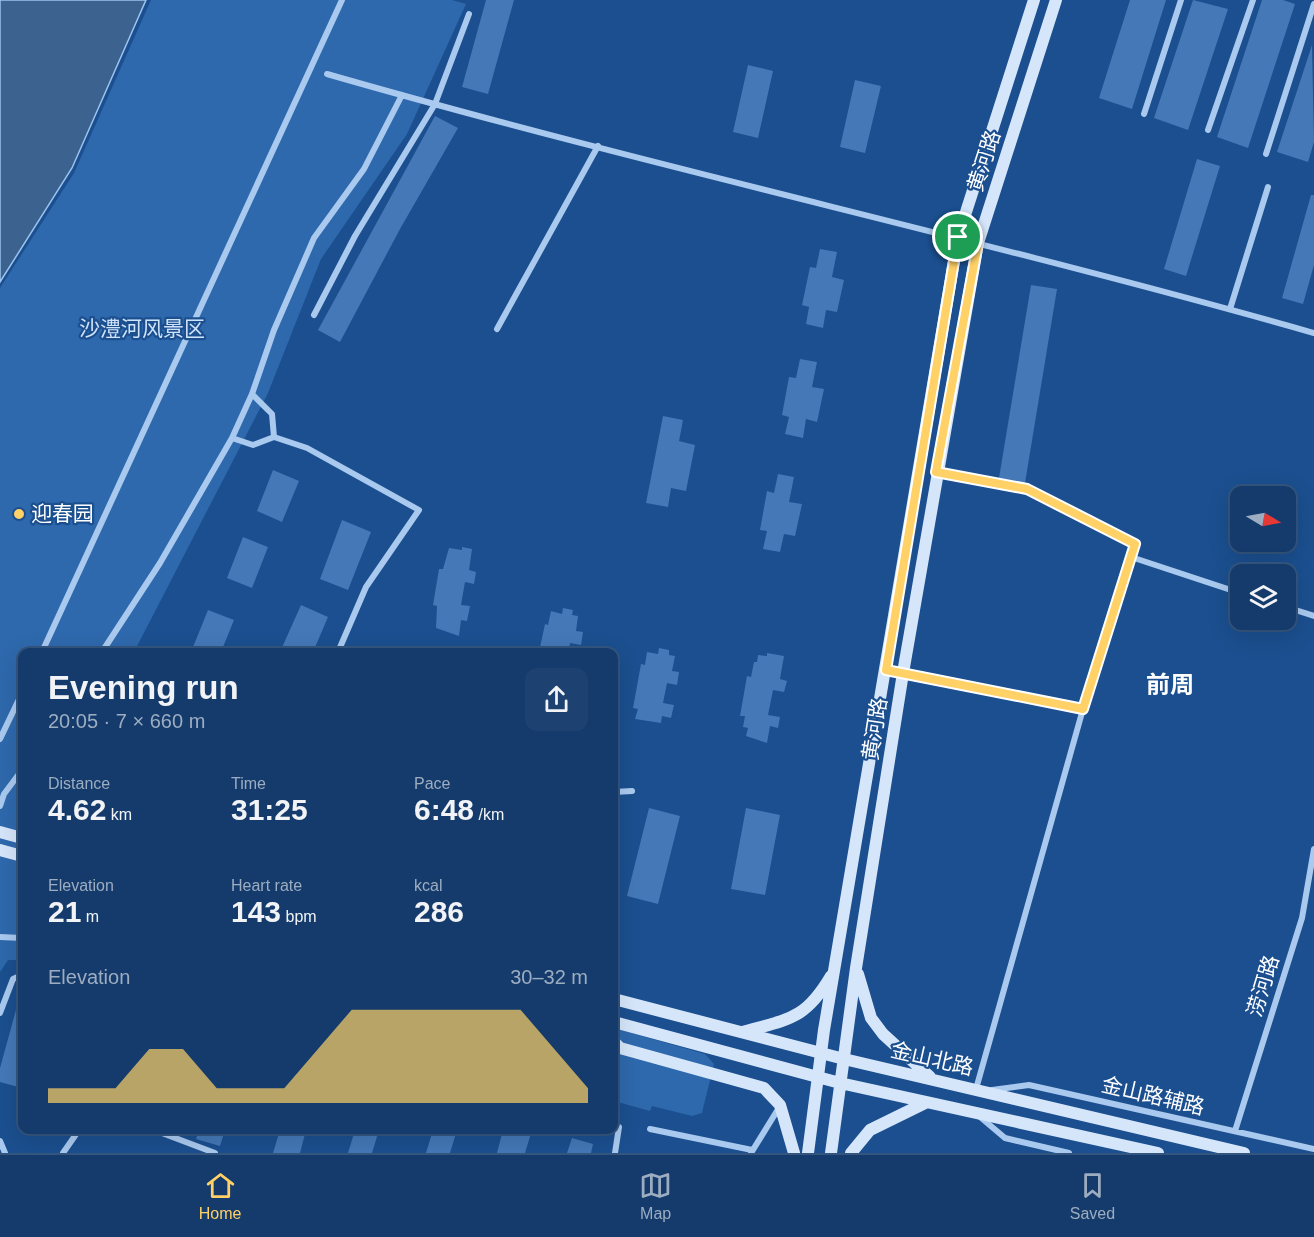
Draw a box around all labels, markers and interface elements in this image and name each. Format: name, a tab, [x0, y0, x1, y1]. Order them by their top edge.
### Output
street label: 黄河路	[963, 127, 1004, 194]
pin	[932, 211, 983, 262]
icon: arrive	[941, 220, 974, 253]
park label: 沙澧河风景区	[79, 317, 205, 340]
north arrow	[1230, 486, 1296, 552]
map controls	[1230, 486, 1296, 630]
place label: 迎春园	[31, 502, 94, 525]
marker: 迎春园	[12, 507, 26, 521]
button: layers	[1230, 564, 1296, 630]
button: share	[525, 668, 588, 731]
text: Evening run	[48, 669, 239, 706]
district label: 前周	[1146, 671, 1194, 698]
street label: 黄河路	[858, 696, 891, 762]
text: 20:05 · 7 × 660 m	[48, 710, 205, 732]
text: Distance	[48, 775, 110, 792]
text: Time	[231, 775, 266, 792]
text: Pace	[414, 775, 450, 792]
text: 4.62	[48, 793, 106, 826]
text: 31:25	[231, 793, 308, 826]
text: 6:48	[414, 793, 474, 826]
text: km	[106, 806, 132, 823]
text: /km	[474, 806, 504, 823]
text: Elevation	[48, 877, 114, 894]
text: Heart rate	[231, 877, 302, 894]
text: kcal	[414, 877, 442, 894]
text: 21	[48, 895, 81, 928]
text: 143	[231, 895, 281, 928]
text: 286	[414, 895, 464, 928]
text: m	[81, 908, 99, 925]
text: bpm	[281, 908, 317, 925]
street label: 涝河路	[1242, 952, 1283, 1019]
text: Elevation	[48, 966, 130, 988]
text: 30–32 m	[510, 966, 588, 988]
street label: 金山北路	[889, 1038, 976, 1079]
street label: 金山路辅路	[1099, 1072, 1207, 1119]
tab: Home	[199, 1169, 242, 1223]
tab: Map	[639, 1169, 672, 1223]
tab: Saved	[1070, 1169, 1115, 1223]

